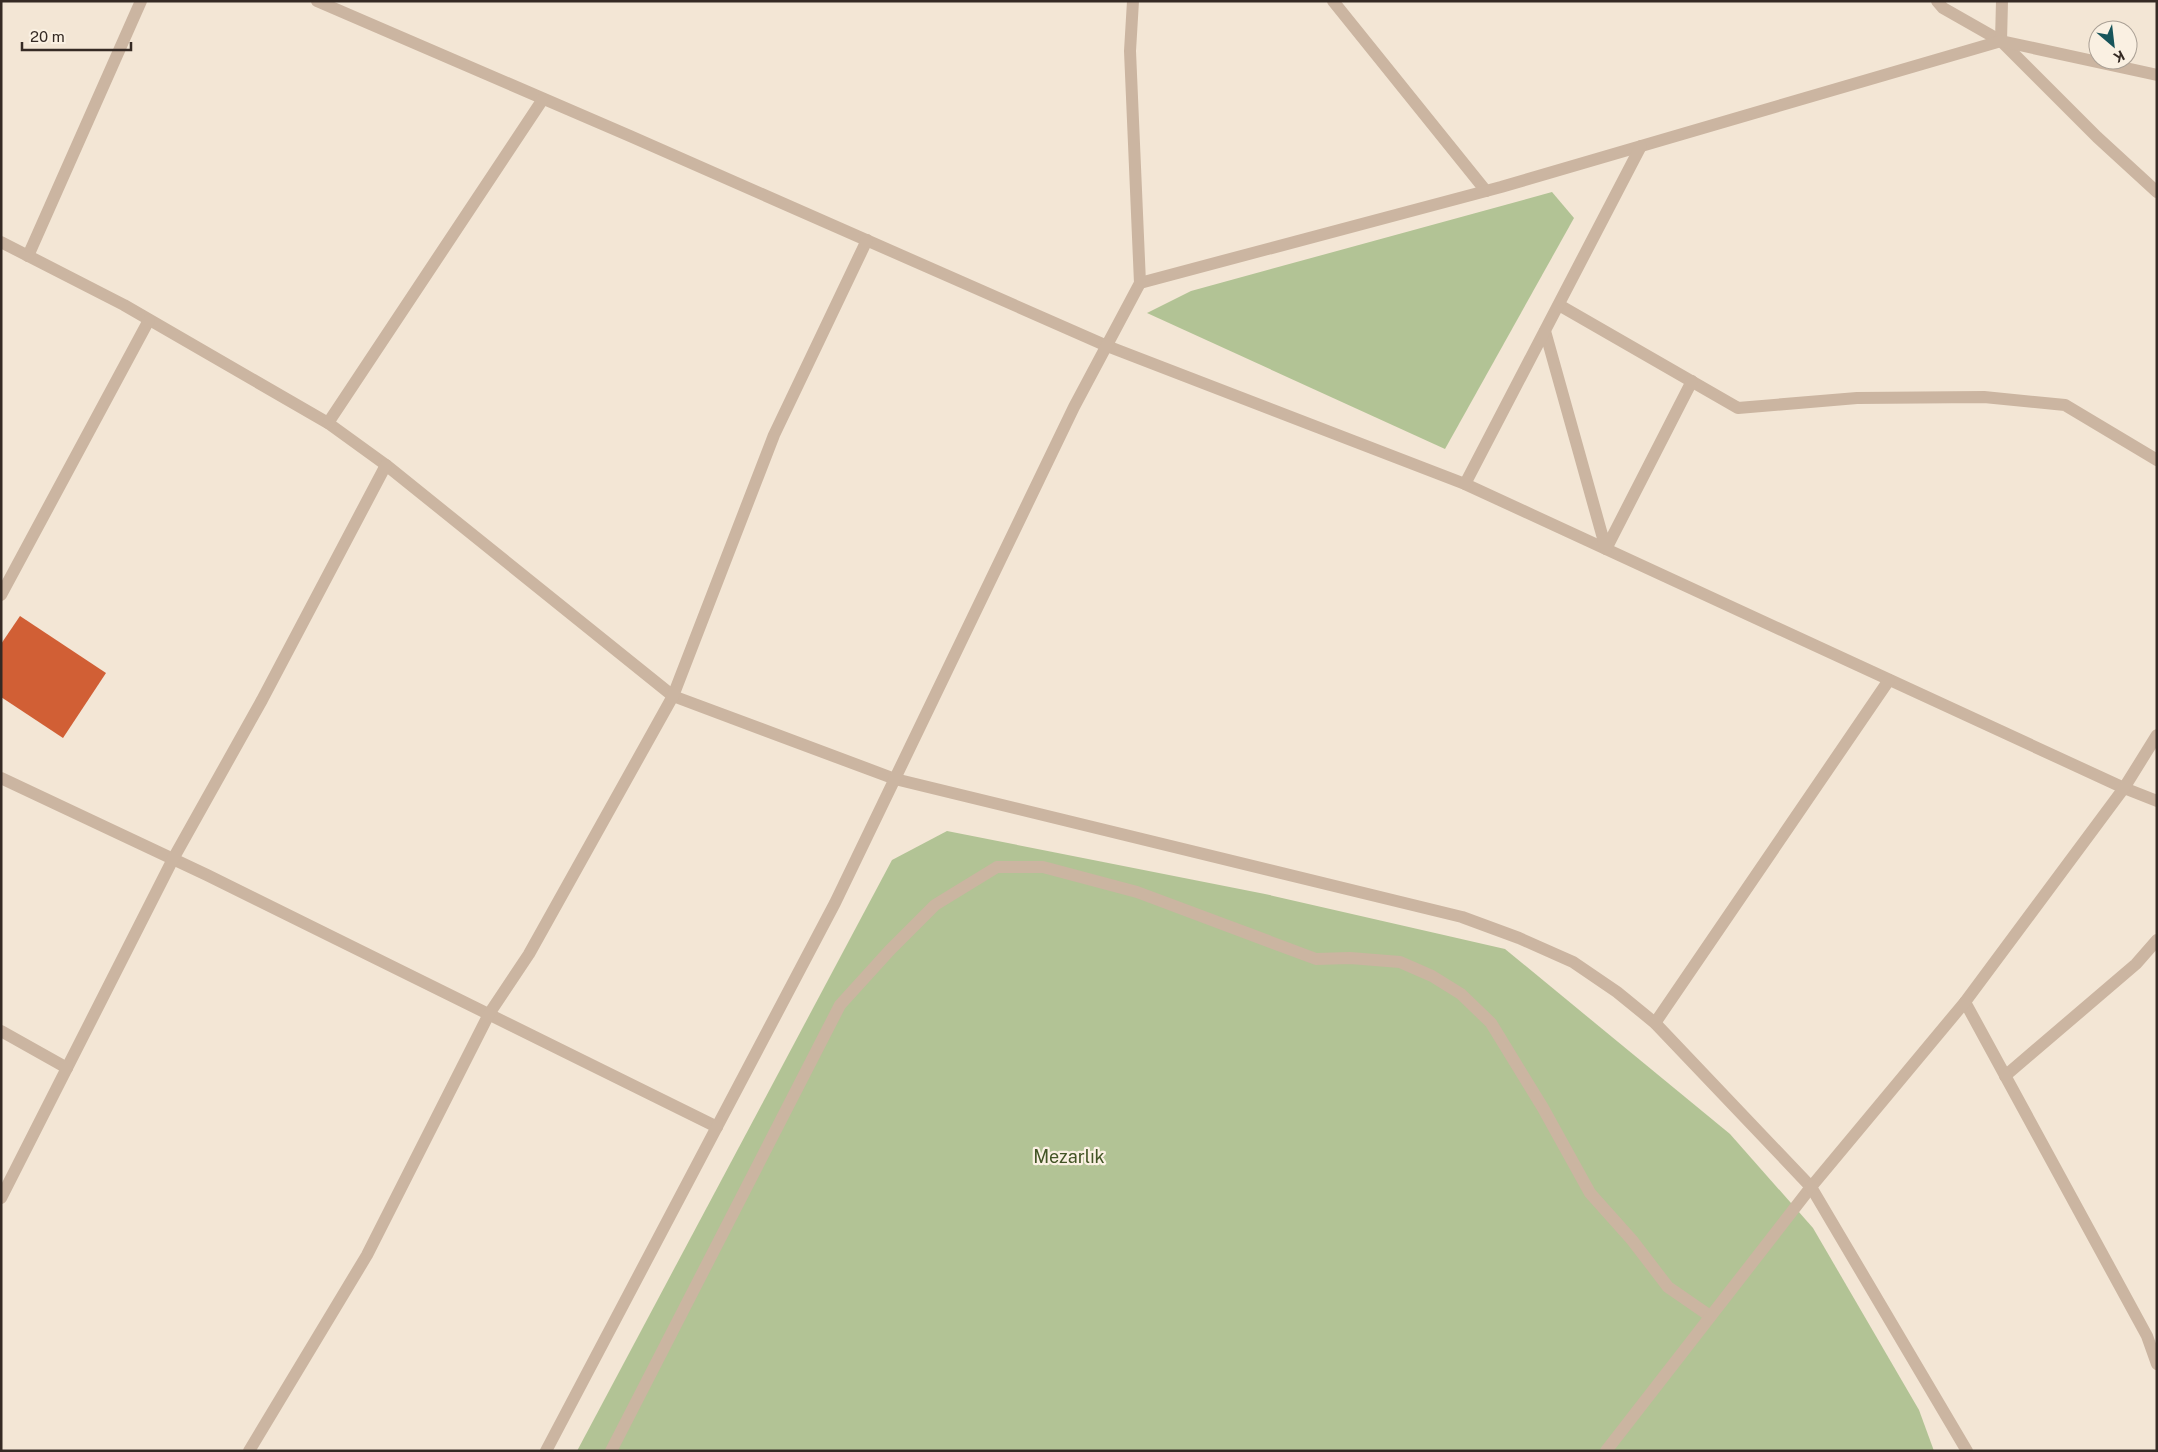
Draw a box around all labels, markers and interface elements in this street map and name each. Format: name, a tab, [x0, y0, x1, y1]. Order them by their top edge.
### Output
scale bar	[22, 20, 131, 52]
north arrow	[2088, 20, 2138, 70]
text: 20 m	[30, 28, 65, 45]
text: K	[2111, 47, 2127, 66]
park label: Mezarlık	[1033, 1146, 1105, 1167]

